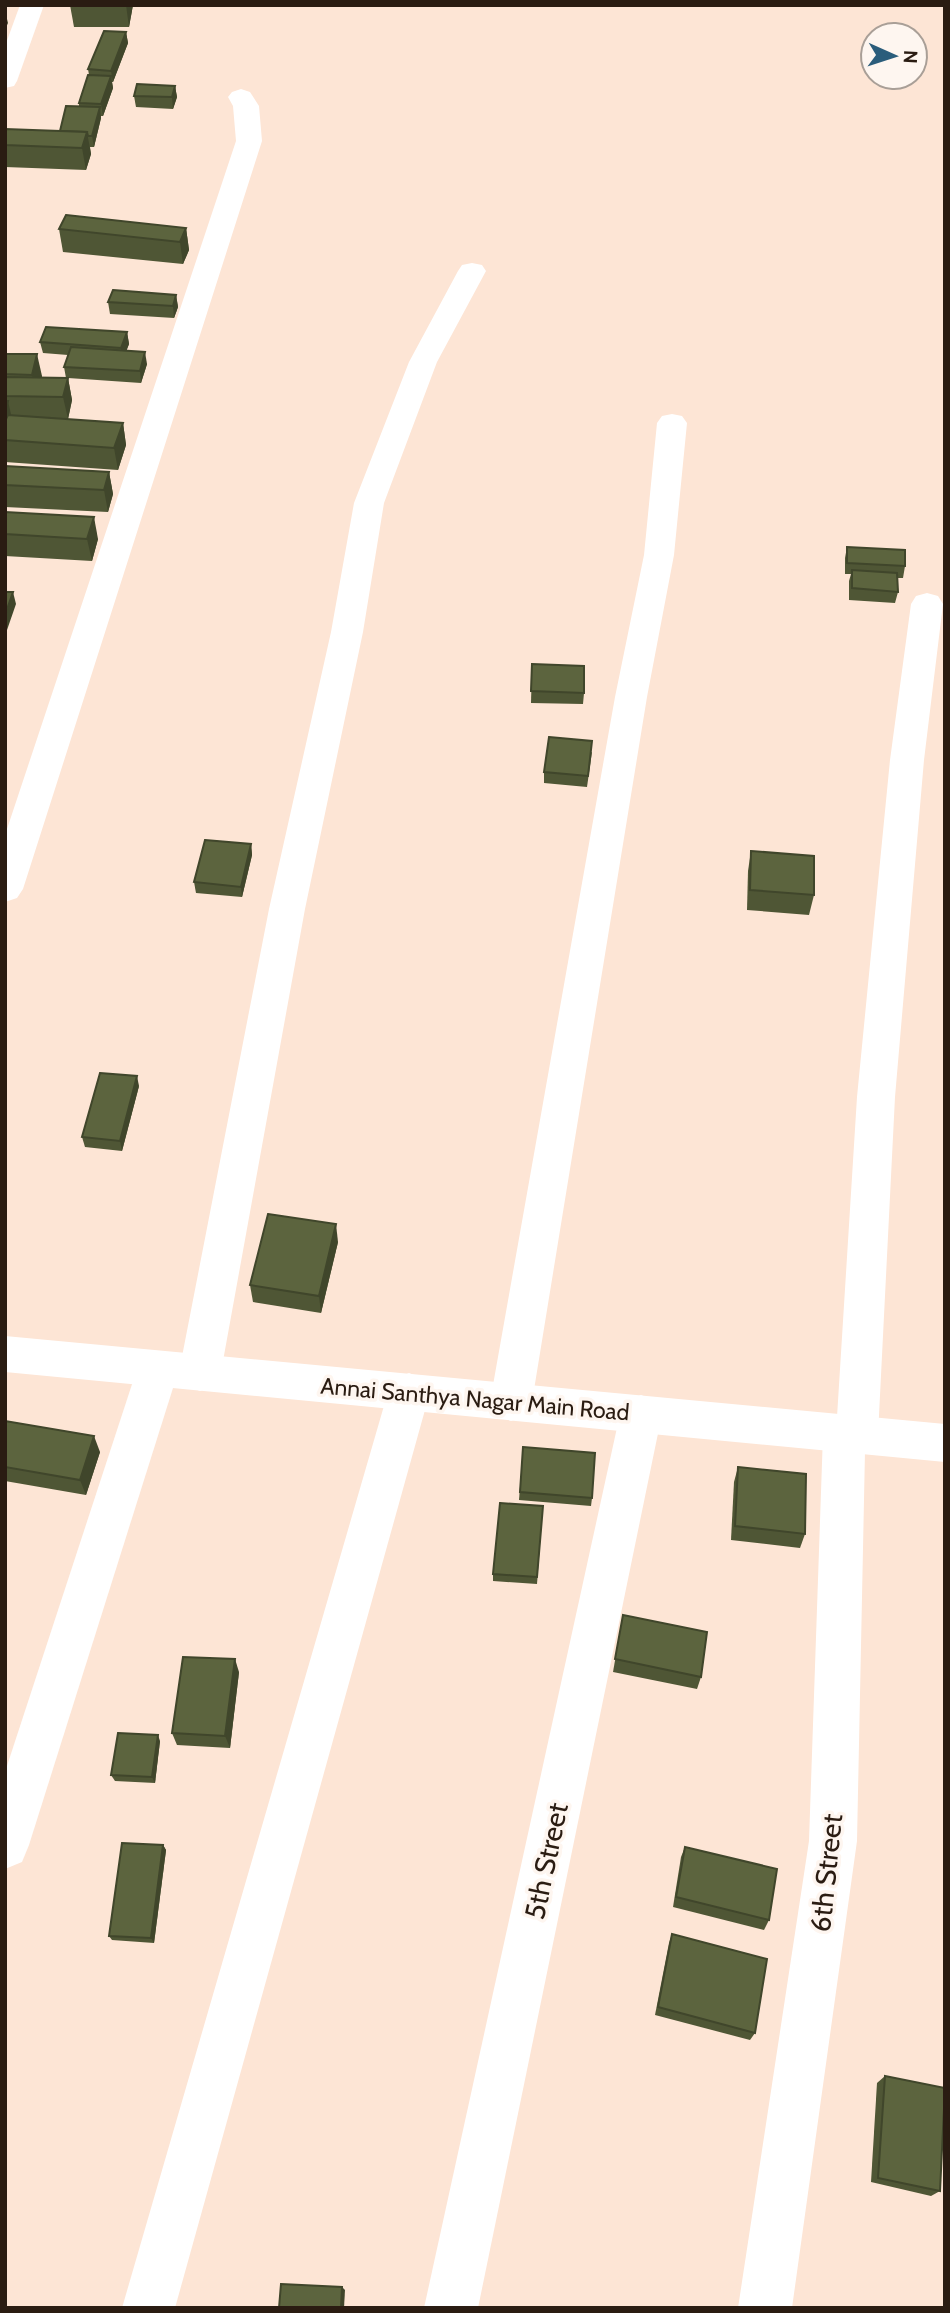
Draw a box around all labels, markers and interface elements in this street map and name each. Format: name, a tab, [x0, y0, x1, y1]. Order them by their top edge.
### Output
north arrow	[859, 21, 929, 91]
text: N	[899, 50, 922, 64]
street label: Annai Santhya Nagar Main Road	[319, 1372, 631, 1426]
street label: 5th Street	[517, 1800, 575, 1922]
street label: 6th Street	[803, 1812, 849, 1934]

